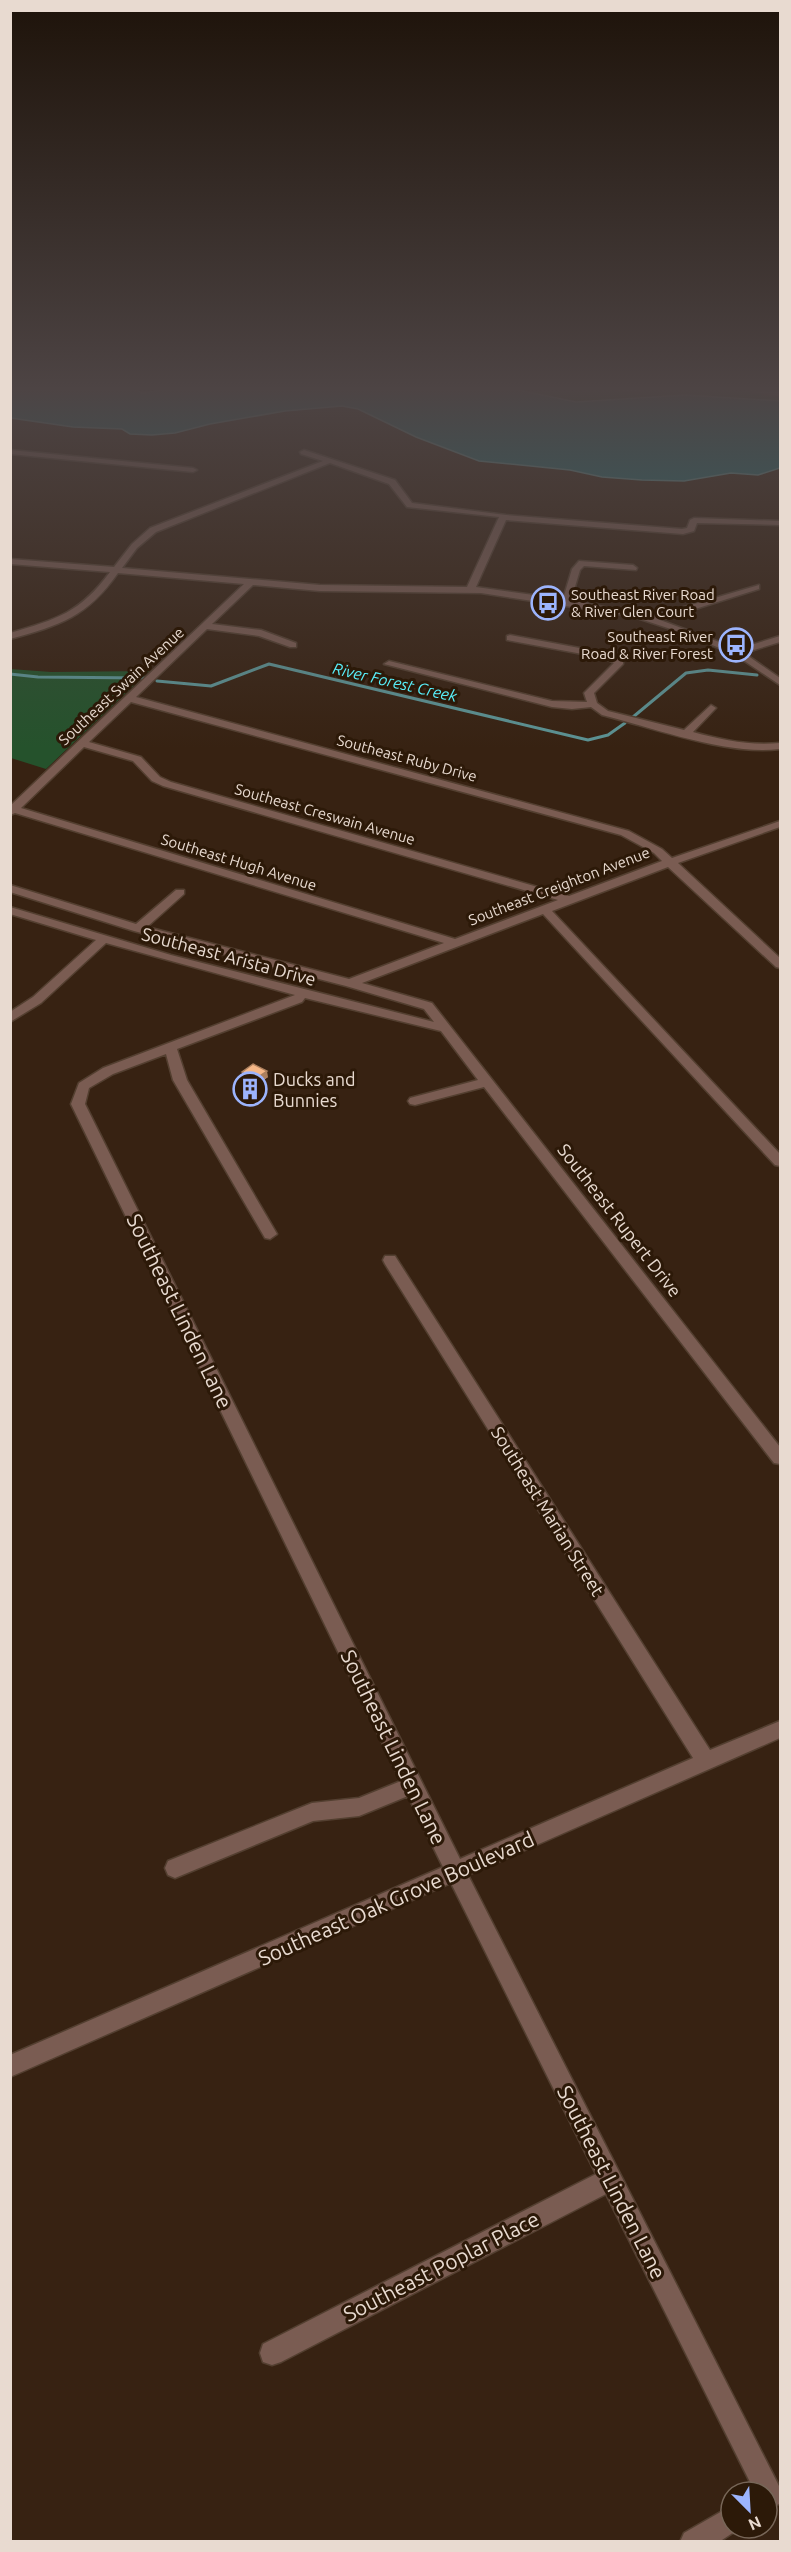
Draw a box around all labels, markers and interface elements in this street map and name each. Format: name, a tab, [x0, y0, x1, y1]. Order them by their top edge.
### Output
bus stop icon: Southeast River Road & River Glen Court	[530, 585, 566, 621]
place label: Southeast River Road & River Glen Court	[571, 586, 715, 620]
street label: Southeast Swain Avenue	[55, 624, 187, 748]
bus stop icon: Southeast River Road & River Forest	[718, 627, 754, 663]
place label: Southeast River Road & River Forest	[581, 628, 713, 662]
water label: River Forest Creek	[331, 659, 460, 705]
street label: Southeast Ruby Drive	[335, 731, 479, 785]
street label: Southeast Creswain Avenue	[233, 780, 417, 848]
street label: Southeast Hugh Avenue	[159, 830, 319, 894]
street label: Southeast Creighton Avenue	[466, 844, 652, 928]
street label: Southeast Arista Drive	[140, 923, 318, 989]
place label: Ducks and Bunnies	[273, 1069, 355, 1110]
building icon: Ducks and Bunnies	[232, 1071, 268, 1107]
street label: Southeast Rupert Drive	[554, 1140, 686, 1300]
street label: Southeast Linden Lane	[122, 1210, 238, 1412]
street label: Southeast Marian Street	[488, 1423, 608, 1599]
street label: Southeast Linden Lane	[336, 1646, 452, 1848]
street label: Southeast Oak Grove Boulevard	[254, 1826, 538, 1970]
street label: Southeast Linden Lane	[553, 2081, 671, 2283]
street label: Southeast Poplar Place	[339, 2206, 543, 2326]
north arrow	[719, 2480, 779, 2540]
text: N	[746, 2513, 764, 2534]

